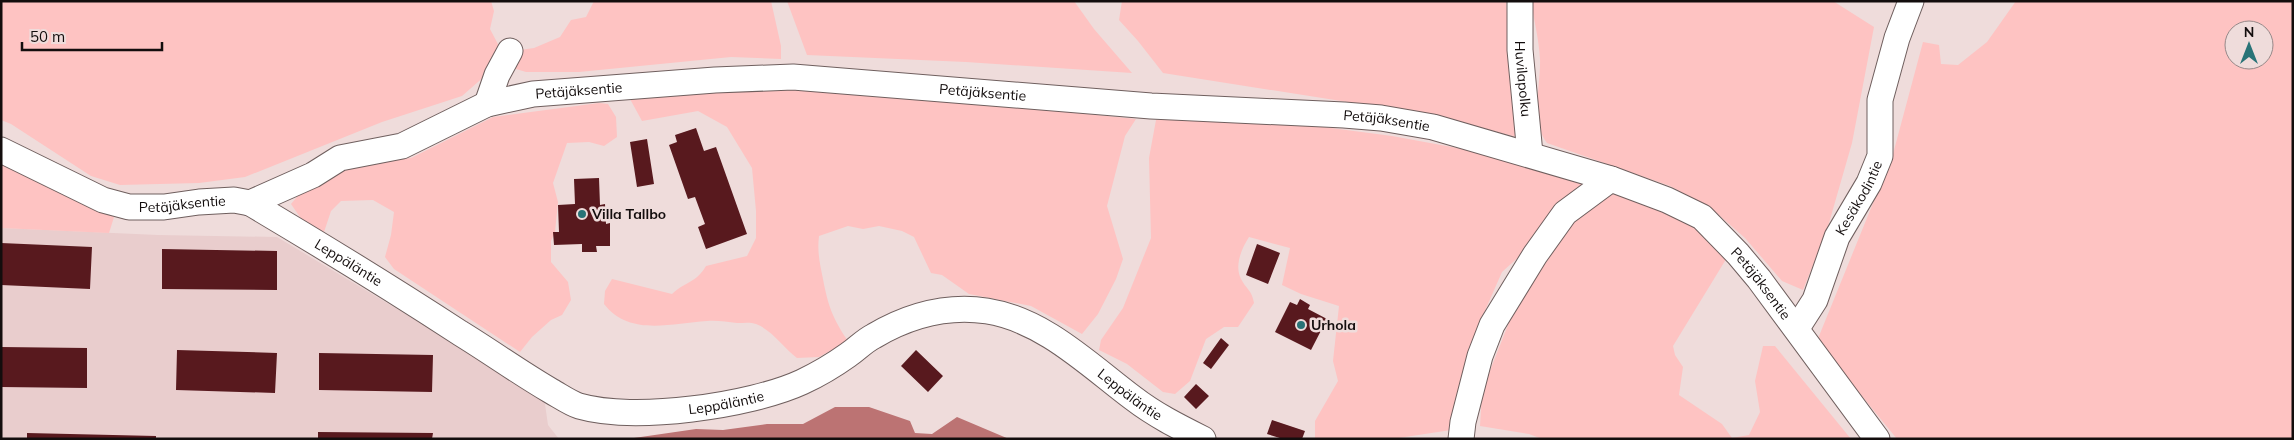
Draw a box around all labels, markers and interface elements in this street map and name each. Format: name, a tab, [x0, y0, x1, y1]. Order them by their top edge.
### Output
scale bar	[22, 20, 162, 52]
north arrow	[2224, 20, 2274, 70]
text: N	[2244, 23, 2254, 41]
text: 50 m	[30, 27, 65, 46]
street label: Huvilapolku	[1511, 41, 1535, 118]
street label: Petäjäksentie	[535, 78, 623, 103]
street label: Petäjäksentie	[938, 80, 1027, 105]
street label: Petäjäksentie	[1343, 106, 1431, 135]
street label: Kesäkodintie	[1831, 158, 1886, 238]
street label: Petäjäksentie	[139, 191, 226, 216]
place label: Villa Tallbo	[591, 205, 666, 223]
marker: Villa Tallbo	[576, 208, 588, 220]
street label: Leppäläntie	[311, 235, 386, 290]
street label: Petäjäksentie	[1727, 243, 1795, 323]
place label: Urhola	[1311, 316, 1356, 334]
marker: Urhola	[1295, 319, 1307, 331]
street label: Leppäläntie	[1094, 365, 1166, 424]
street label: Leppäläntie	[687, 387, 766, 418]

